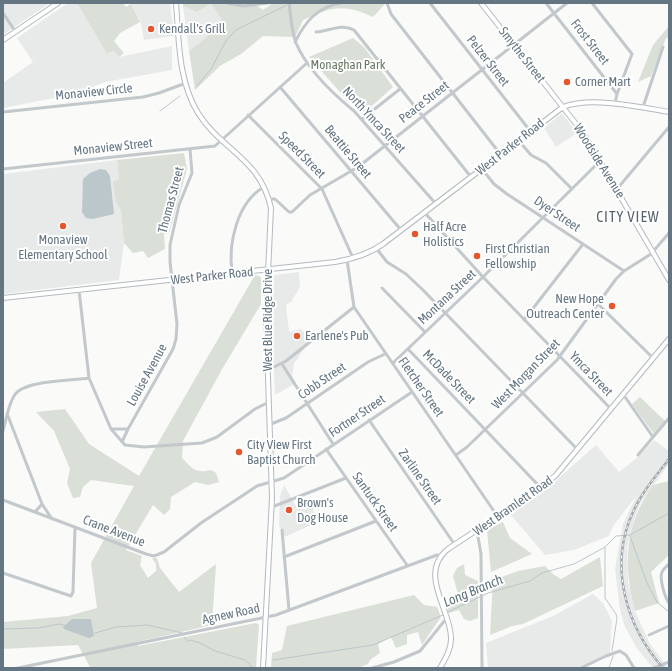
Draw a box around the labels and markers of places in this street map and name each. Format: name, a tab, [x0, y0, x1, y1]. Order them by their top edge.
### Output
place label: Kendall's Grill	[159, 21, 226, 37]
marker: Kendall's Grill	[146, 24, 156, 34]
place label: Corner Mart	[575, 74, 631, 90]
marker: Corner Mart	[562, 77, 572, 87]
place label: Half Acre Holistics	[423, 219, 466, 250]
marker: Monaview Elementary School	[58, 221, 68, 231]
marker: Half Acre Holistics	[410, 229, 420, 239]
place label: Monaview Elementary School	[18, 232, 108, 263]
place label: First Christian Fellowship	[485, 241, 550, 272]
marker: First Christian Fellowship	[472, 251, 482, 261]
place label: New Hope Outreach Center	[526, 291, 604, 322]
marker: New Hope Outreach Center	[607, 301, 617, 311]
place label: Earlene's Pub	[305, 328, 369, 344]
marker: Earlene's Pub	[292, 331, 302, 341]
place label: City View First Baptist Church	[247, 437, 316, 468]
marker: City View First Baptist Church	[234, 447, 244, 457]
place label: Brown's Dog House	[297, 495, 348, 526]
marker: Brown's Dog House	[284, 505, 294, 515]

